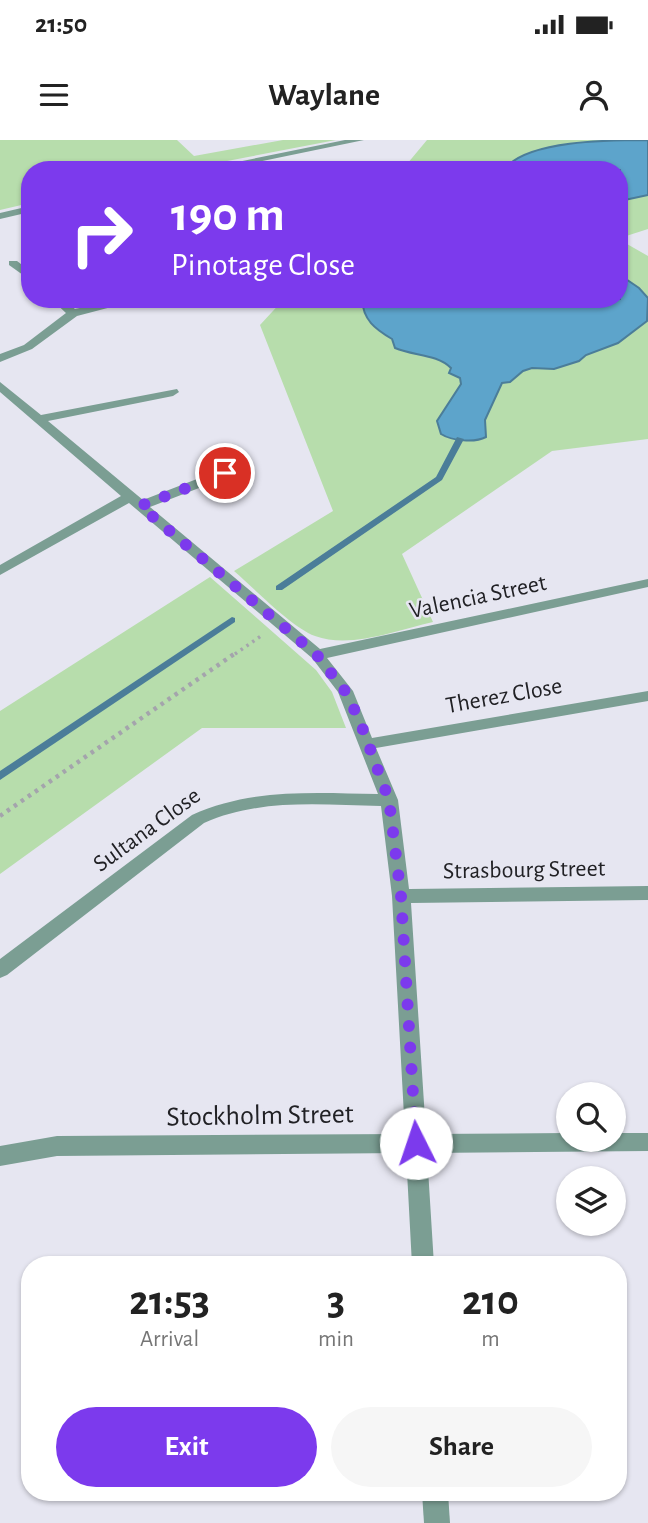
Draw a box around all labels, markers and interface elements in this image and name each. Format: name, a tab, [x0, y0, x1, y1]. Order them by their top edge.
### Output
text: 21:50	[35, 11, 87, 37]
icon: menu	[35, 76, 73, 114]
icon: person	[575, 76, 613, 114]
text: Waylane	[268, 79, 380, 111]
icon: right	[56, 189, 147, 280]
text: 190 m	[171, 191, 285, 240]
text: Pinotage Close	[171, 249, 355, 281]
pin	[195, 443, 255, 503]
icon: arrive	[206, 454, 244, 492]
street label: Valencia Street	[407, 571, 549, 623]
street label: Therez Close	[444, 674, 564, 718]
street label: Sultana Close	[89, 783, 205, 877]
street label: Strasbourg Street	[443, 857, 606, 883]
map controls	[556, 1082, 626, 1236]
button: search	[556, 1082, 626, 1152]
street label: Stockholm Street	[166, 1100, 354, 1132]
position arrow	[379, 1106, 453, 1180]
button: layers	[556, 1166, 626, 1236]
text: 21:53	[129, 1280, 210, 1322]
text: 3	[327, 1280, 345, 1322]
text: 210	[462, 1280, 519, 1322]
text: Arrival	[140, 1328, 199, 1351]
text: min	[318, 1328, 354, 1351]
text: m	[481, 1328, 500, 1351]
button: Exit	[56, 1407, 317, 1487]
button: Share	[331, 1407, 592, 1487]

